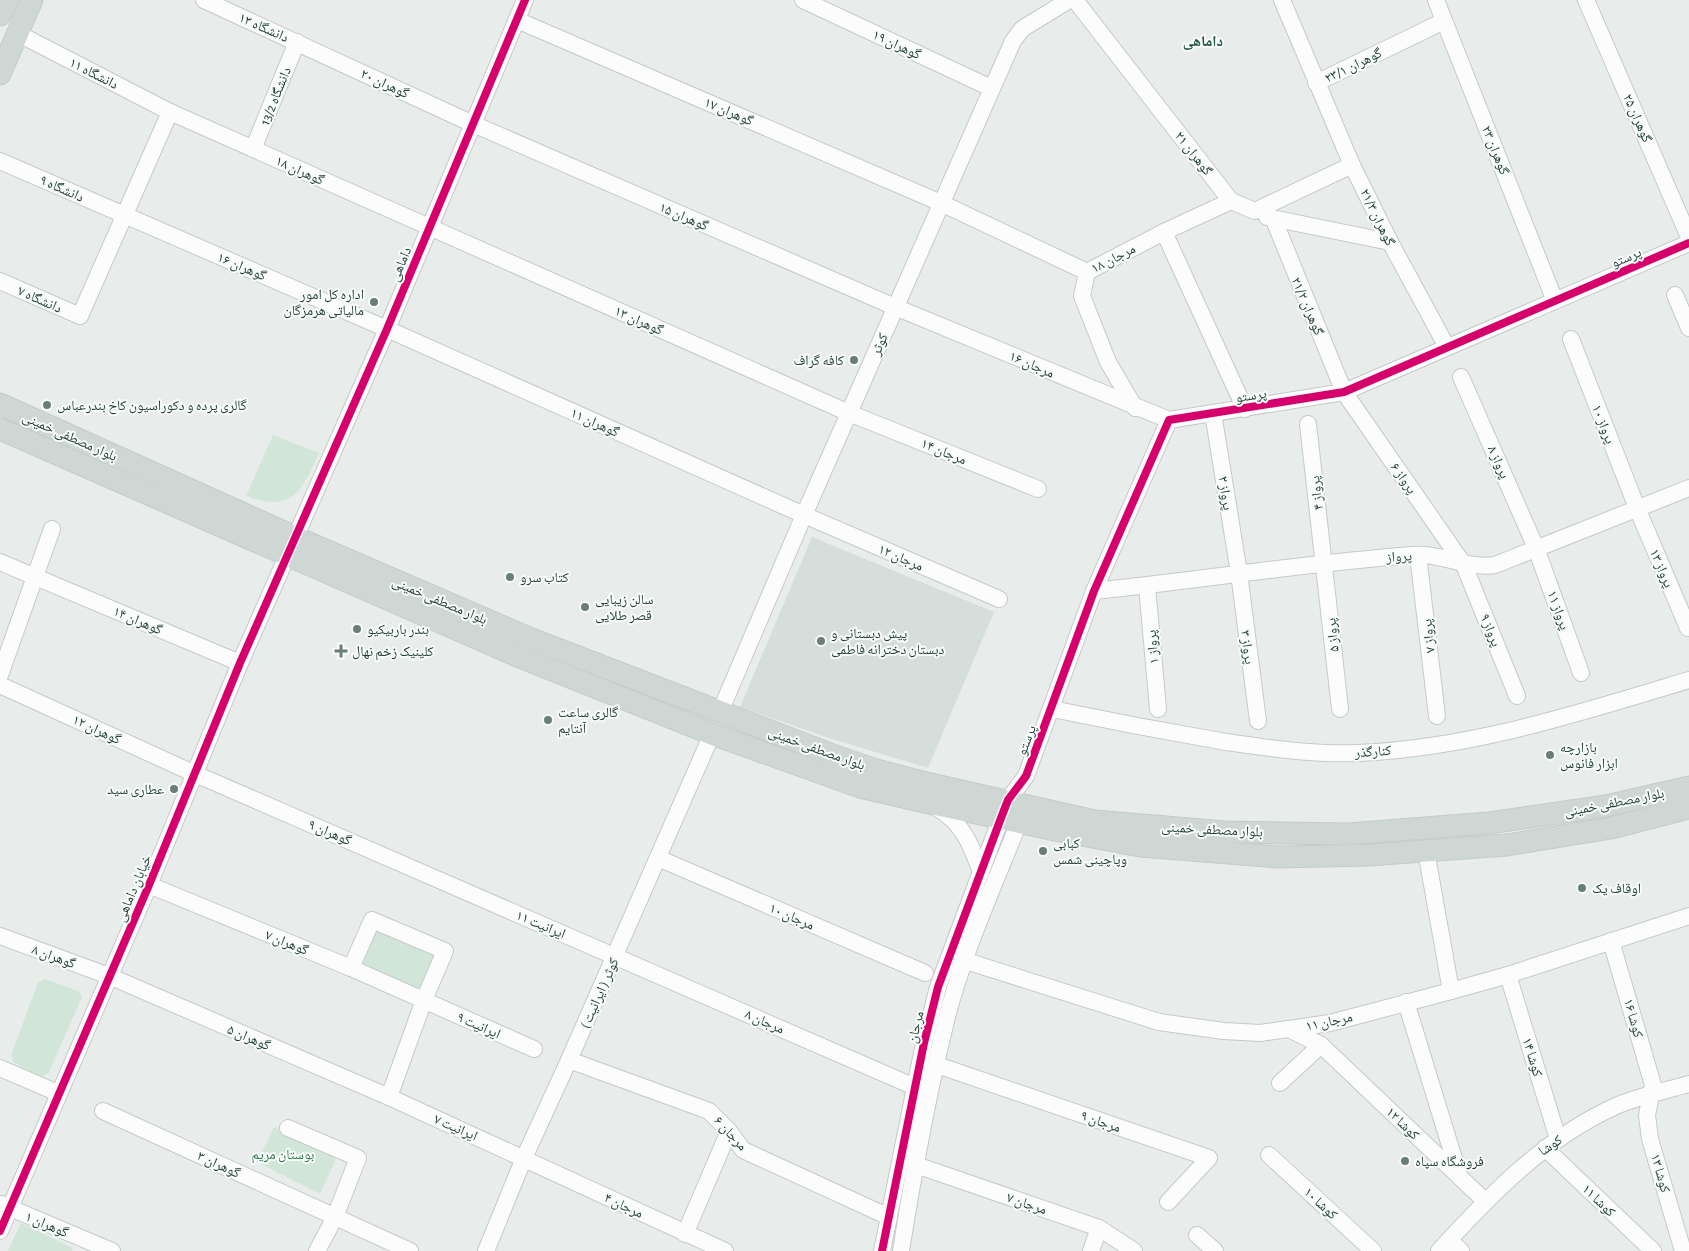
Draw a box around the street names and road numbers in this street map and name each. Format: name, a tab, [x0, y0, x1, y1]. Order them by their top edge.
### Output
street label: دانشگاه ۱۳	[237, 11, 291, 45]
street label: گوهران ۱۹	[870, 28, 923, 63]
street label: گوهران ۲۳/۱	[1323, 46, 1385, 87]
street label: دانشگاه ۱۱	[67, 56, 120, 92]
street label: دانشگاه 13/2	[258, 65, 294, 127]
street label: گوهران ۲۰	[358, 67, 411, 102]
street label: گوهران ۲۵	[1619, 92, 1654, 145]
street label: گوهران ۱۷	[702, 95, 755, 129]
street label: گوهران ۲۳	[1478, 124, 1511, 177]
street label: گوهران ۲۱	[1171, 129, 1215, 179]
street label: گوهران ۱۸	[273, 154, 326, 189]
street label: دانشگاه ۹	[37, 173, 86, 205]
street label: گوهران ۲۱/۳	[1356, 187, 1397, 249]
street label: گوهران ۱۵	[657, 200, 710, 234]
street label: مرجان ۱۸	[1089, 242, 1138, 277]
street label: داماهی	[387, 245, 415, 284]
street label: پرستو	[1609, 245, 1644, 271]
street label: گوهران ۱۶	[215, 250, 268, 284]
street label: گوهران ۲۱/۲	[1288, 275, 1326, 338]
street label: دانشگاه ۷	[15, 284, 64, 316]
street label: گوهران ۱۳	[612, 304, 665, 339]
street label: کوثر	[868, 331, 892, 359]
street label: مرجان ۱۶	[1007, 349, 1056, 382]
street label: پرستو	[1235, 387, 1268, 406]
street label: پرواز ۱۰	[1588, 403, 1617, 446]
street label: گوهران ۱۱	[568, 406, 621, 441]
street label: بلوار مصطفی خمینی	[20, 410, 119, 465]
street label: مرجان ۱۴	[919, 437, 968, 468]
street label: پرواز ۸	[1484, 444, 1512, 482]
street label: پرواز ۶	[1387, 460, 1419, 497]
street label: پرواز ۲	[1214, 475, 1235, 512]
street label: پرواز ۴	[1308, 475, 1327, 511]
street label: مرجان ۱۲	[876, 542, 925, 575]
street label: پرواز ۱۳	[1646, 547, 1676, 590]
street label: پرواز	[1385, 549, 1413, 566]
street label: بلوار مصطفی خمینی	[390, 575, 489, 628]
street label: پرواز ۱۱	[1543, 589, 1572, 632]
street label: گوهران ۱۴	[111, 604, 164, 638]
street label: پرواز ۹	[1476, 612, 1503, 650]
street label: پرواز ۵	[1324, 617, 1343, 653]
street label: پرواز ۷	[1420, 618, 1439, 654]
street label: پرواز ۱	[1145, 629, 1163, 665]
street label: پرواز ۳	[1237, 629, 1256, 665]
street label: گوهران ۱۲	[70, 713, 123, 748]
street label: پرستو	[1015, 723, 1040, 758]
street label: بلوار مصطفی خمینی	[766, 725, 867, 774]
street label: کنارگذر	[1353, 744, 1392, 761]
street label: بلوار مصطفی خمینی	[1563, 786, 1666, 821]
street label: گوهران ۹	[306, 818, 353, 849]
street label: بلوار مصطفی خمینی	[1161, 820, 1263, 841]
street label: خیابان داماهی	[114, 853, 155, 924]
street label: مرجان ۱۰	[767, 901, 816, 934]
street label: ایرانیت ۱۱	[513, 908, 567, 943]
street label: گوهران ۷	[263, 928, 310, 959]
street label: گوهران ۸	[30, 943, 77, 972]
street label: کوثر ( ایرانیت )	[578, 956, 623, 1031]
street label: کوشا ۱۶	[1620, 997, 1645, 1040]
street label: مرجان ۸	[742, 1007, 786, 1038]
street label: ایرانیت ۹	[454, 1010, 502, 1043]
street label: مرجان	[905, 1010, 928, 1045]
street label: مرجان ۱۱	[1304, 1010, 1354, 1035]
street label: گوهران ۵	[225, 1023, 272, 1054]
street label: کوشا ۱۴	[1519, 1036, 1545, 1079]
street label: کوشا ۱۲	[1382, 1105, 1422, 1143]
street label: مرجان ۹	[1079, 1109, 1122, 1136]
street label: ایرانیت ۷	[431, 1112, 479, 1145]
street label: مرجان ۶	[710, 1114, 749, 1154]
street label: کوشا	[1536, 1133, 1566, 1160]
street label: گوهران ۳	[195, 1149, 242, 1182]
street label: کوشا ۱۳	[1647, 1152, 1672, 1195]
street label: کوشا ۱۱	[1578, 1182, 1618, 1220]
street label: کوشا ۱۰	[1300, 1185, 1340, 1223]
street label: مرجان ۴	[601, 1191, 645, 1222]
street label: مرجان ۷	[1005, 1191, 1048, 1218]
street label: گوهران ۱	[23, 1210, 70, 1241]

